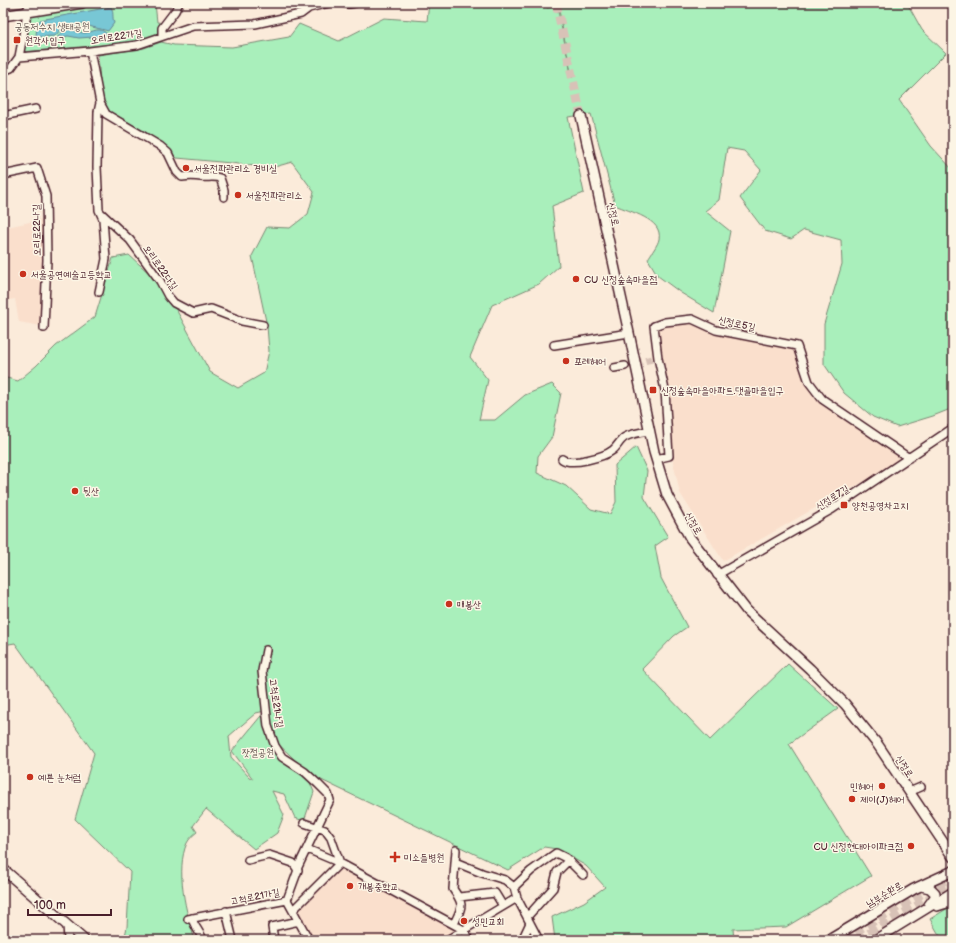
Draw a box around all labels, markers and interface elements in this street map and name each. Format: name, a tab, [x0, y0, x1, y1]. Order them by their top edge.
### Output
park label: 궁동저수지 생태공원	[14, 21, 90, 33]
street label: 오리로22가길	[90, 27, 143, 47]
marker: 원각사입구	[12, 35, 22, 45]
place label: 원각사입구	[25, 35, 65, 47]
marker: 서울전파관리소 경비실	[181, 163, 191, 173]
place label: 서울전파관리소 경비실	[194, 163, 277, 175]
marker: 서울전파관리소	[233, 190, 243, 200]
place label: 서울전파관리소	[246, 190, 302, 202]
street label: 신정로	[605, 201, 621, 227]
street label: 오리로22나길	[31, 204, 43, 256]
street label: 오리로22다길	[140, 243, 180, 292]
marker: 서울공연예술고등학교	[18, 269, 28, 279]
place label: 서울공연예술고등학교	[31, 269, 111, 281]
marker: CU 신정숲속마을점	[571, 274, 581, 284]
place label: CU 신정숲속마을점	[584, 274, 657, 286]
street label: 신정로5길	[717, 314, 757, 334]
marker: 포레헤어	[561, 356, 571, 366]
place label: 포레헤어	[574, 356, 606, 368]
marker: 신정숲속마을아파트.댓골마을입구	[648, 385, 658, 395]
place label: 신정숲속마을아파트.댓골마을입구	[661, 385, 784, 397]
street label: 신정로7길	[814, 483, 851, 513]
marker: 뒷산	[70, 486, 80, 496]
place label: 뒷산	[83, 486, 99, 498]
marker: 양천공영차고지	[839, 500, 849, 510]
place label: 양천공영차고지	[852, 500, 908, 512]
street label: 신정로	[682, 510, 704, 537]
marker: 매봉산	[444, 599, 454, 609]
place label: 매봉산	[457, 599, 481, 611]
street label: 고척로21나길	[267, 678, 285, 729]
park label: 잣절공원	[242, 747, 274, 759]
street label: 신정로	[893, 753, 916, 780]
marker: 예쁜 눈처럼	[25, 772, 35, 782]
place label: 예쁜 눈처럼	[38, 772, 81, 784]
place label: 민헤어	[850, 781, 874, 793]
marker: 민헤어	[877, 781, 887, 791]
marker: 제이(J)헤어	[847, 794, 857, 804]
place label: 제이(J)헤어	[860, 794, 905, 806]
place label: CU 신정현대아이파크점	[813, 841, 903, 853]
marker: CU 신정현대아이파크점	[906, 841, 916, 851]
marker: 미소들병원	[389, 851, 401, 863]
place label: 미소들병원	[404, 852, 444, 864]
street label: 남부순환로	[864, 879, 905, 910]
marker: 개봉중학교	[345, 881, 355, 891]
place label: 개봉중학교	[358, 881, 398, 893]
street label: 고척로21가길	[230, 886, 281, 908]
scale bar	[28, 891, 111, 917]
text: 100 m	[34, 898, 66, 913]
marker: 성민교회	[459, 916, 469, 926]
place label: 성민교회	[472, 916, 504, 928]

